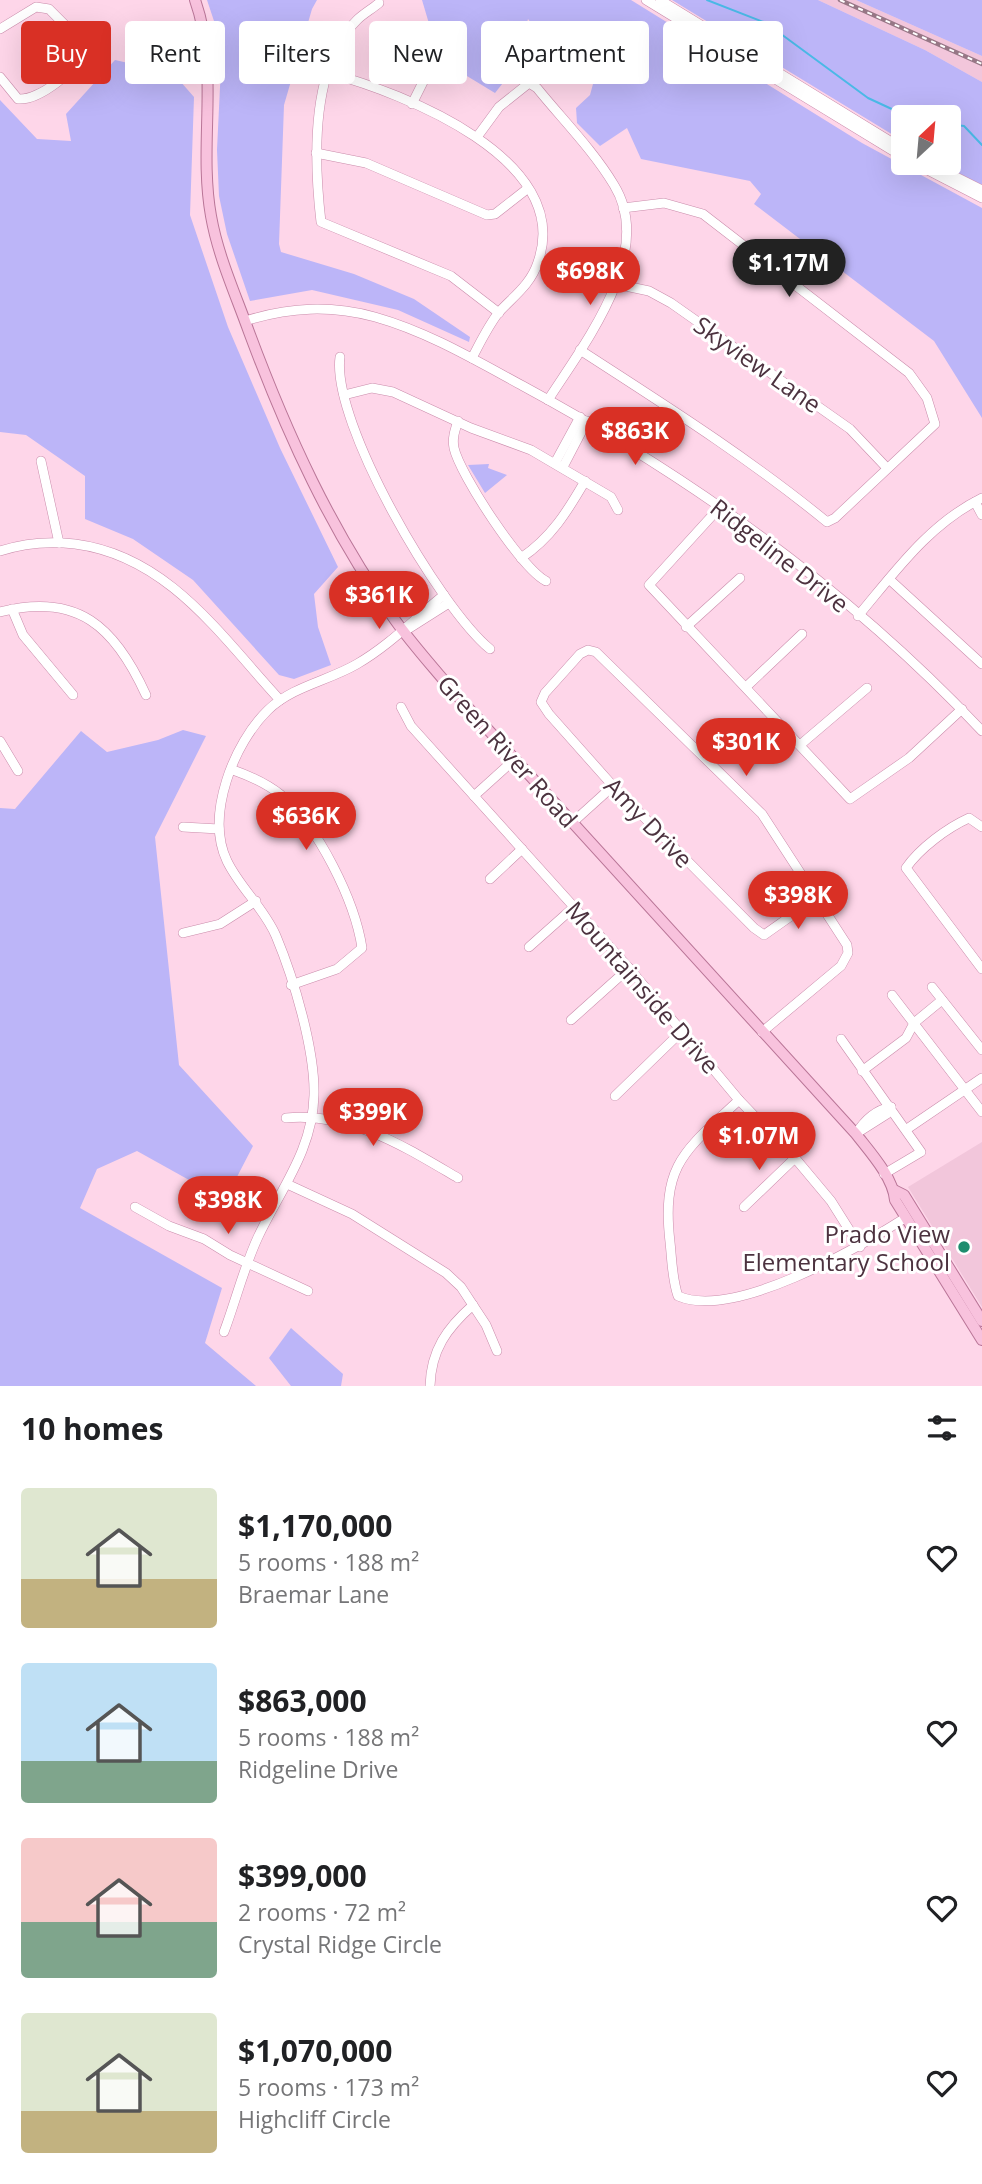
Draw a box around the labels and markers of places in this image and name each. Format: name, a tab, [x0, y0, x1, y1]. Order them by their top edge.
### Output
pin: $1.17M	[732, 240, 846, 299]
pin: $698K	[541, 247, 639, 307]
pin: $863K	[586, 407, 684, 467]
pin: $361K	[330, 572, 428, 631]
pin: $301K	[697, 718, 795, 778]
pin: $636K	[257, 792, 355, 852]
pin: $398K	[749, 872, 847, 931]
pin: $399K	[324, 1088, 422, 1148]
pin: $1.07M	[702, 1112, 816, 1172]
pin: $398K	[179, 1176, 277, 1236]
place label: Prado View Elementary School	[742, 1217, 950, 1278]
marker: Prado View Elementary School	[956, 1239, 972, 1255]

